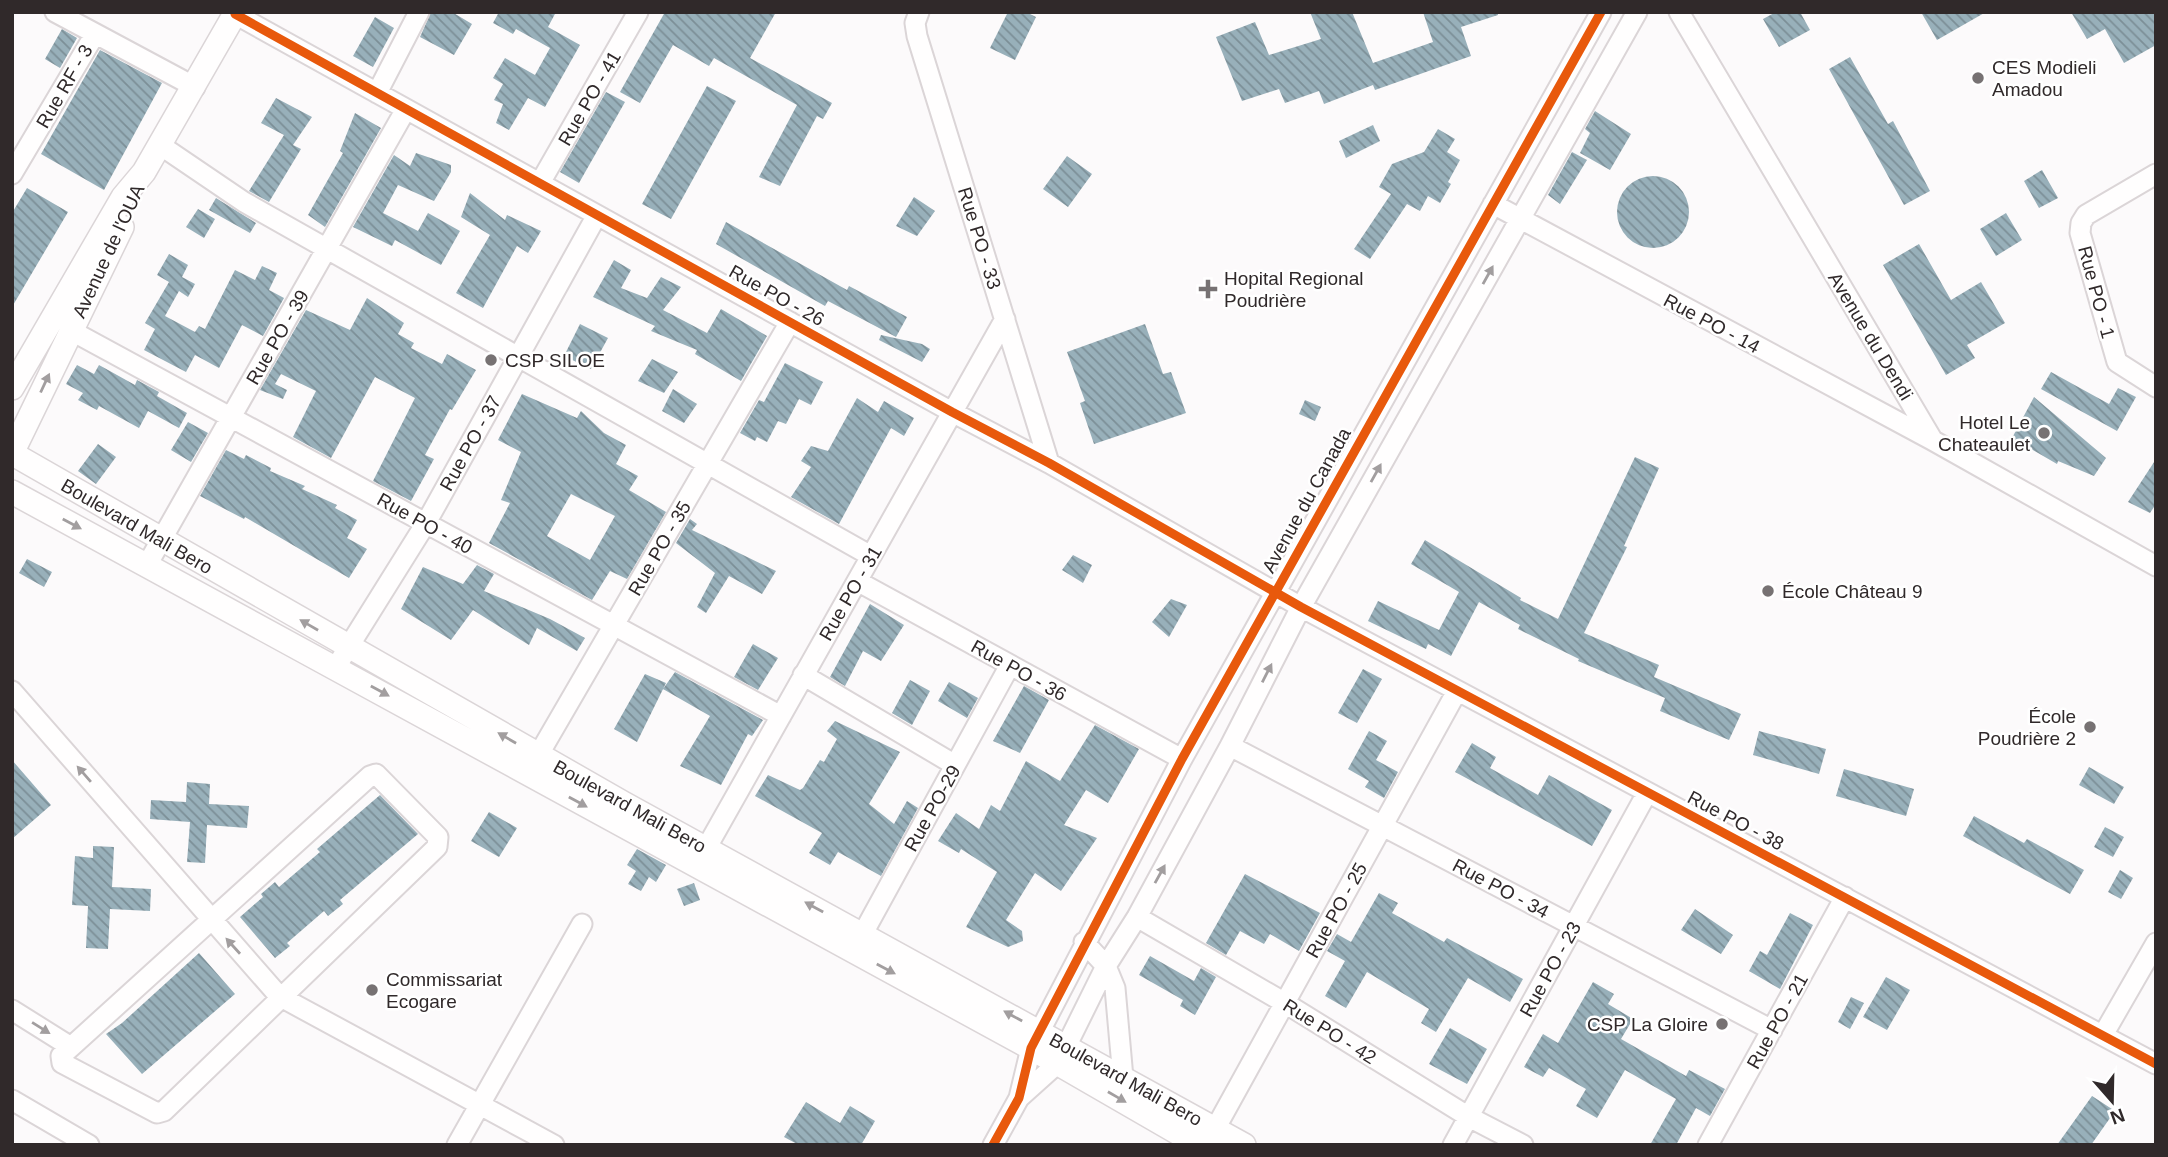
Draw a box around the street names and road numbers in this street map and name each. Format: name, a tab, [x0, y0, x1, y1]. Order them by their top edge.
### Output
street label: Rue RF - 3	[32, 41, 97, 132]
street label: Rue PO - 41	[554, 47, 625, 149]
street label: Avenue de l'OUA	[68, 181, 149, 321]
street label: Rue PO - 33	[954, 185, 1005, 292]
street label: Rue PO - 1	[2074, 244, 2119, 341]
street label: Rue PO - 26	[725, 261, 828, 330]
street label: Avenue du Dendi	[1824, 269, 1917, 404]
street label: Rue PO - 39	[242, 286, 313, 388]
street label: Rue PO - 14	[1660, 289, 1764, 358]
street label: Rue PO - 37	[436, 392, 505, 495]
street label: Avenue du Canada	[1258, 424, 1355, 576]
street label: Boulevard Mali Bero	[57, 475, 216, 578]
street label: Rue PO - 40	[373, 489, 476, 558]
street label: Rue PO - 35	[624, 497, 695, 599]
street label: Rue PO - 31	[815, 542, 886, 644]
street label: Rue PO - 36	[967, 636, 1070, 705]
street label: Boulevard Mali Bero	[550, 756, 710, 857]
street label: Rue PO-29	[900, 762, 965, 855]
street label: Rue PO - 38	[1684, 786, 1787, 855]
street label: Rue PO - 34	[1449, 854, 1553, 923]
street label: Rue PO - 25	[1302, 859, 1371, 962]
street label: Rue PO - 23	[1516, 918, 1585, 1021]
street label: Rue PO - 21	[1743, 970, 1812, 1073]
street label: Rue PO - 42	[1279, 995, 1380, 1068]
street label: Boulevard Mali Bero	[1046, 1029, 1206, 1130]

